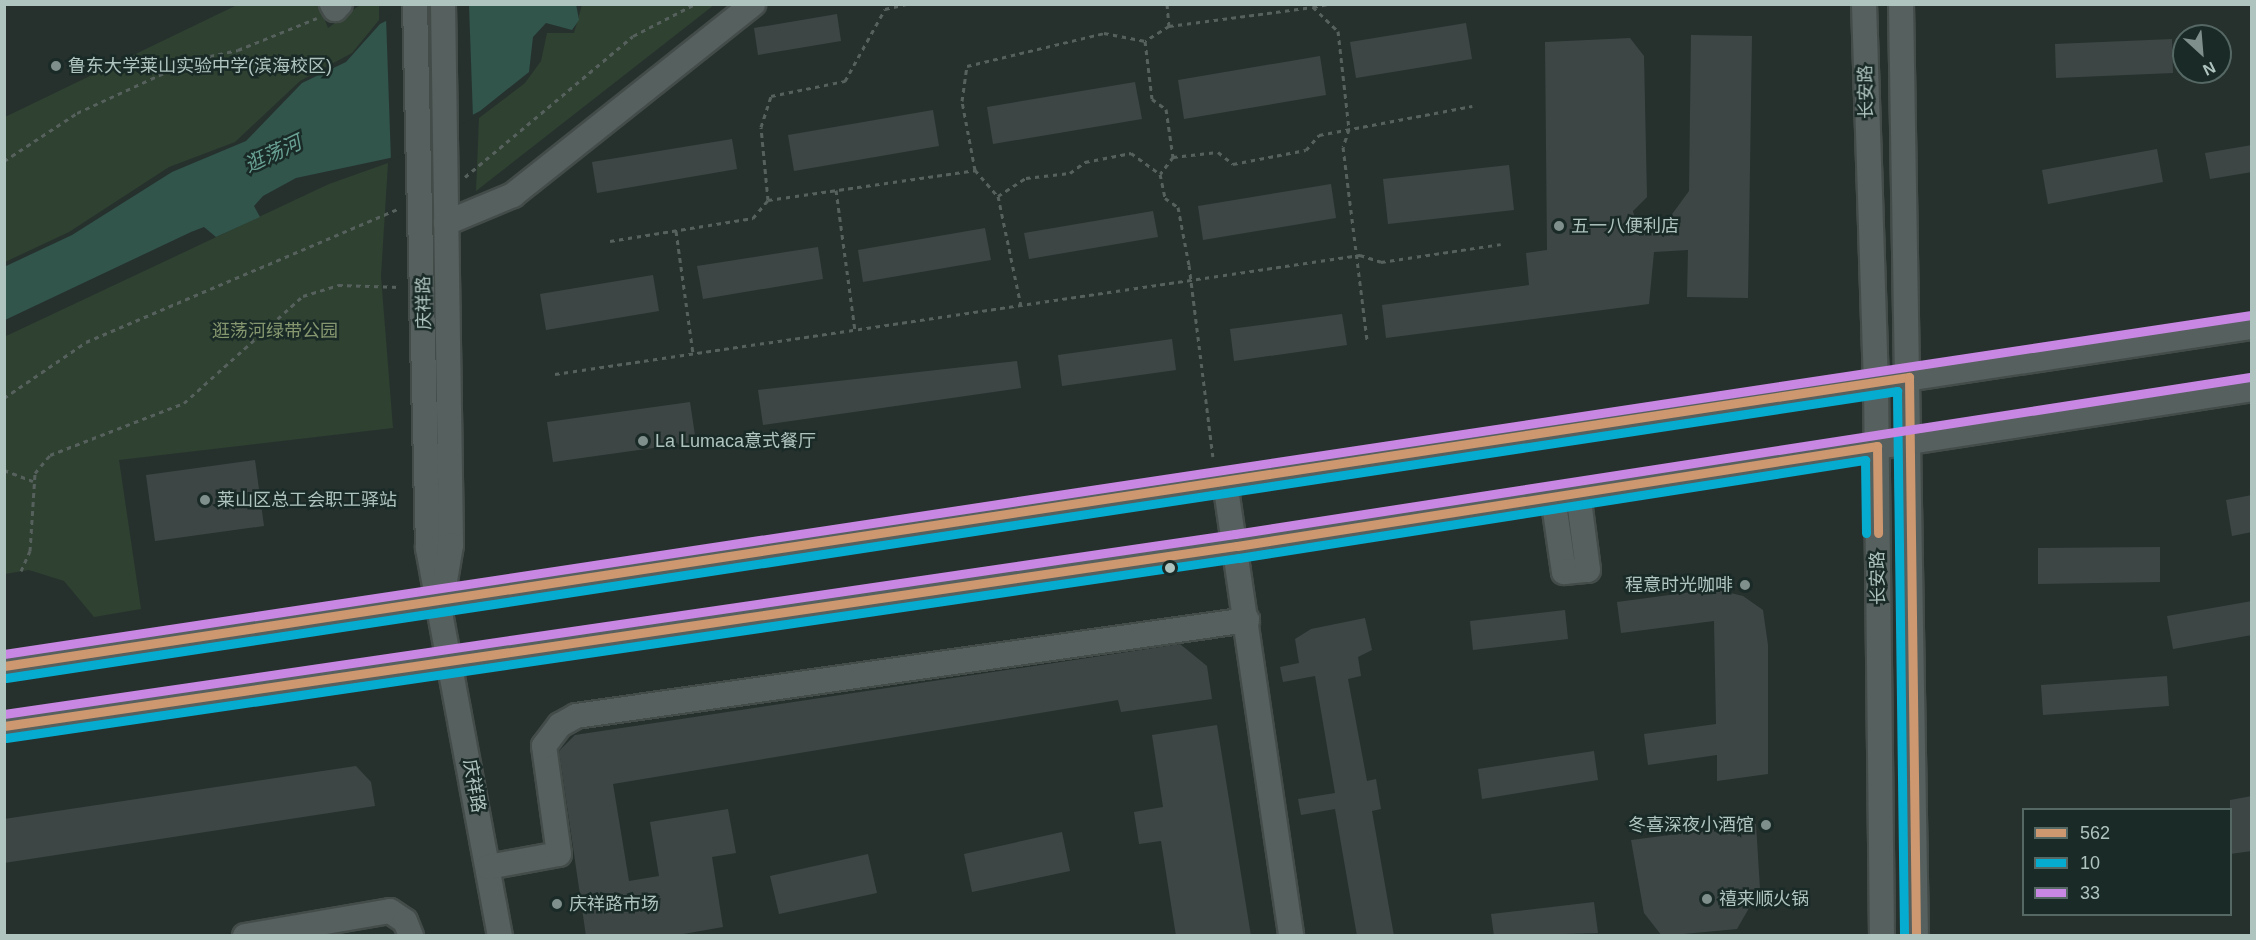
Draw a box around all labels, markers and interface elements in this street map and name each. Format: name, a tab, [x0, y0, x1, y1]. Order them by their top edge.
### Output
north arrow	[2172, 24, 2232, 84]
place label: 鲁东大学莱山实验中学(滨海校区)	[68, 55, 332, 77]
marker: 鲁东大学莱山实验中学(滨海校区)	[49, 59, 63, 73]
text: N	[2200, 59, 2218, 79]
street label: 长安路	[1855, 65, 1877, 119]
water label: 逛荡河	[241, 130, 305, 178]
place label: 五一八便利店	[1571, 215, 1679, 237]
marker: 五一八便利店	[1552, 219, 1566, 233]
street label: 庆祥路	[413, 276, 435, 330]
park label: 逛荡河绿带公园	[212, 320, 338, 342]
place label: La Lumaca意式餐厅	[655, 430, 816, 452]
marker: La Lumaca意式餐厅	[636, 434, 650, 448]
place label: 莱山区总工会职工驿站	[217, 489, 397, 511]
marker: 莱山区总工会职工驿站	[198, 493, 212, 507]
street label: 长安路	[1867, 551, 1889, 605]
unlabelled marker	[1164, 562, 1176, 574]
place label: 程意时光咖啡	[1625, 574, 1733, 596]
marker: 程意时光咖啡	[1738, 578, 1752, 592]
street label: 庆祥路	[459, 758, 489, 814]
legend	[2022, 808, 2232, 916]
place label: 冬喜深夜小酒馆	[1628, 814, 1754, 836]
marker: 冬喜深夜小酒馆	[1759, 818, 1773, 832]
text: 562	[2080, 823, 2110, 843]
text: 10	[2080, 853, 2100, 873]
text: 33	[2080, 883, 2100, 903]
place label: 禧来顺火锅	[1719, 888, 1809, 910]
marker: 禧来顺火锅	[1700, 892, 1714, 906]
place label: 庆祥路市场	[569, 893, 659, 915]
marker: 庆祥路市场	[550, 897, 564, 911]

